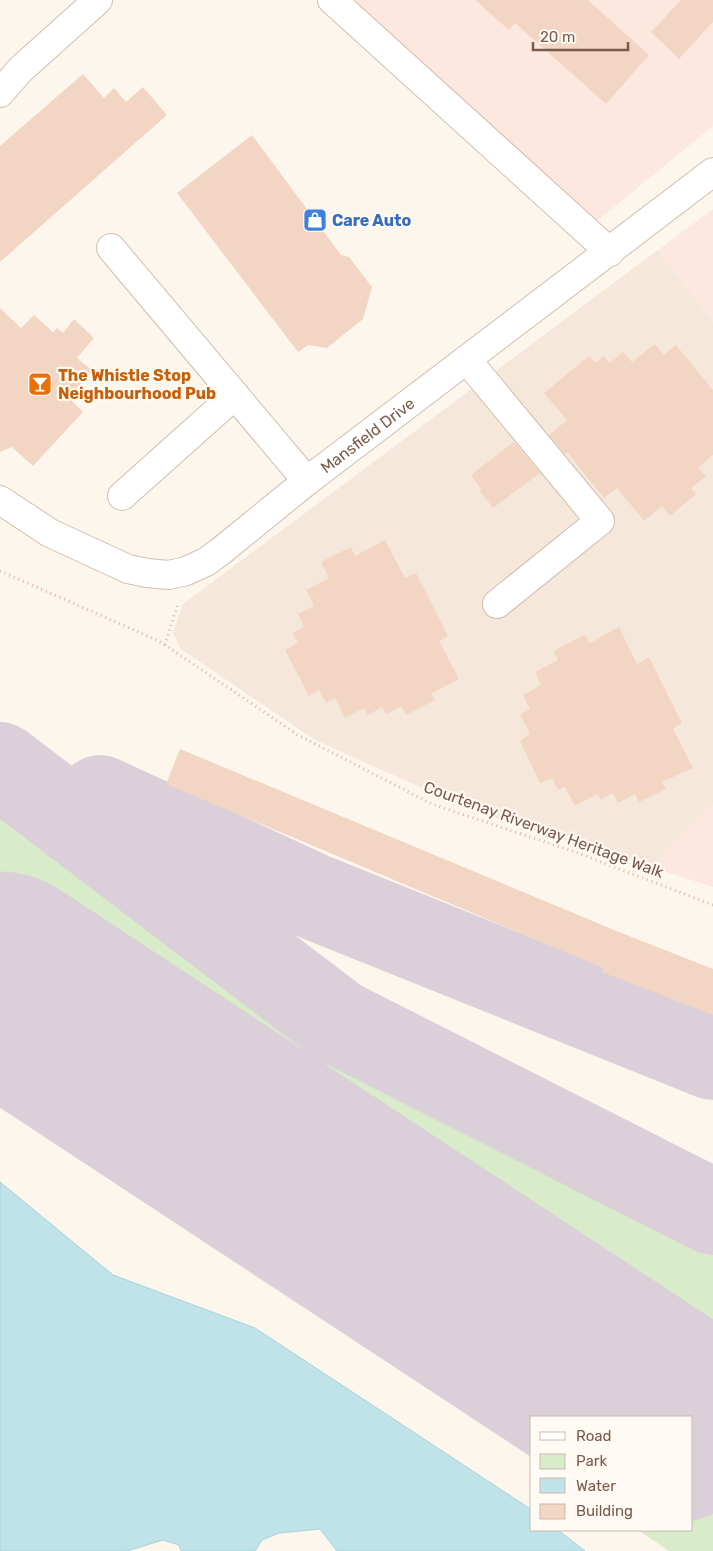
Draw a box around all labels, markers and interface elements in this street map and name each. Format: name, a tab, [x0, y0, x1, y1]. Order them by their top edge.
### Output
scale bar	[533, 20, 628, 52]
text: 20 m	[540, 28, 575, 46]
shop icon: Care Auto	[302, 207, 328, 233]
place label: Care Auto	[332, 211, 411, 230]
place label: The Whistle Stop Neighbourhood Pub	[58, 366, 216, 403]
bar icon: The Whistle Stop Neighbourhood Pub	[27, 371, 53, 397]
street label: Mansfield Drive	[317, 394, 418, 477]
street label: Courtenay Riverway Heritage Walk	[421, 777, 667, 882]
legend	[530, 1416, 693, 1531]
text: Road	[576, 1427, 612, 1445]
text: Park	[576, 1452, 607, 1470]
text: Water	[576, 1477, 616, 1495]
text: Building	[576, 1502, 633, 1520]

